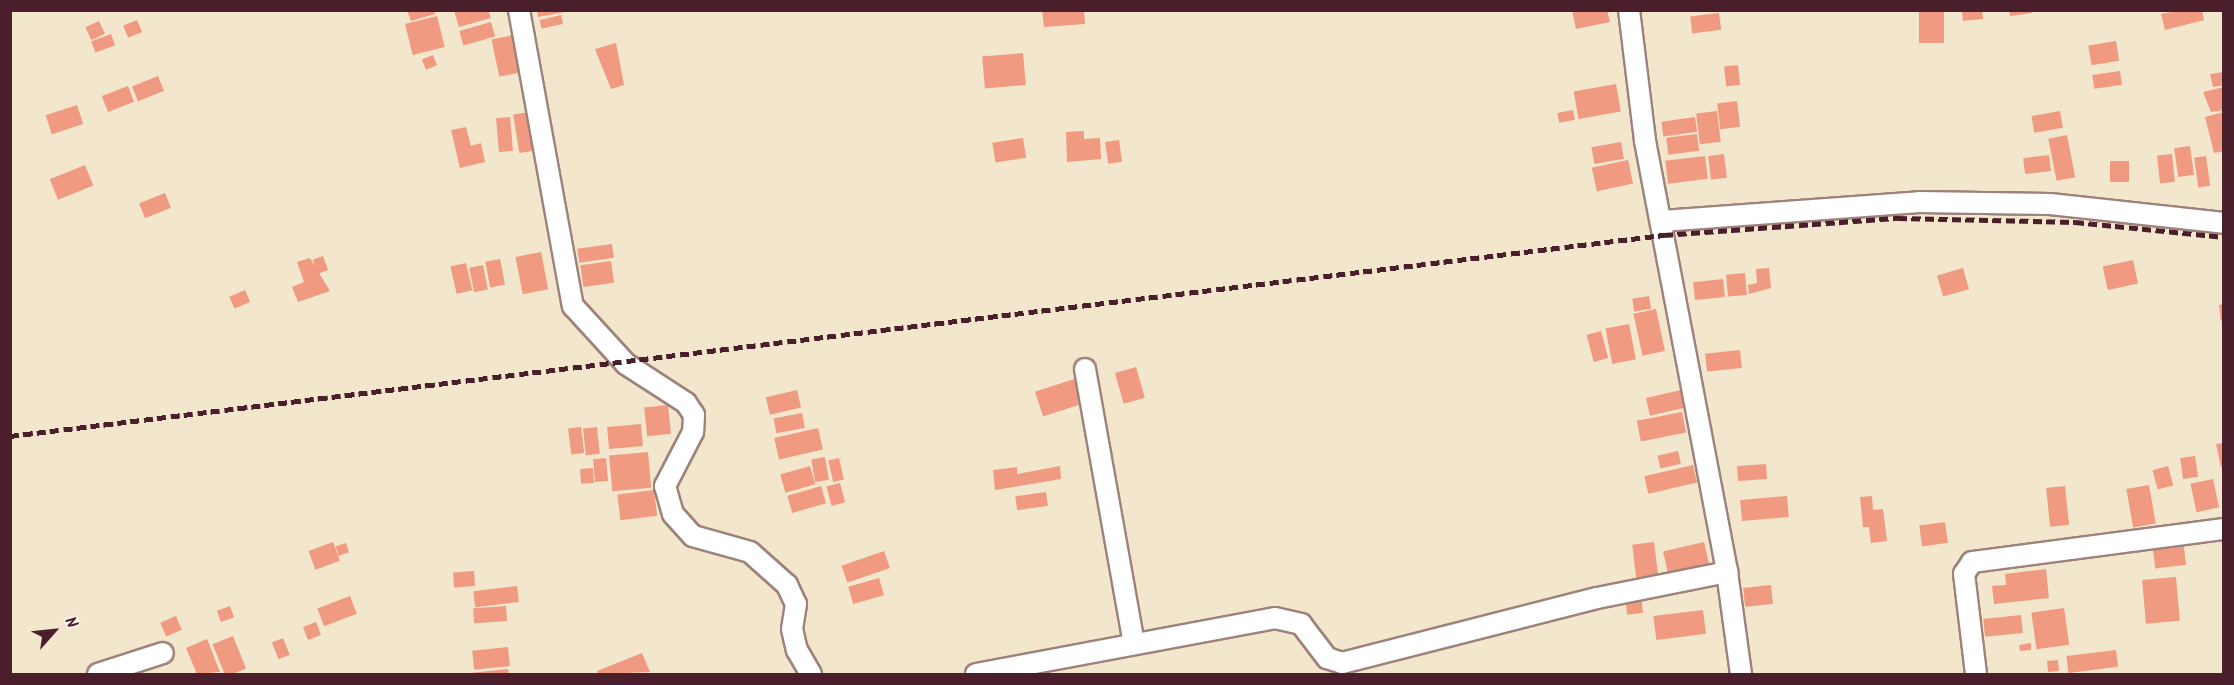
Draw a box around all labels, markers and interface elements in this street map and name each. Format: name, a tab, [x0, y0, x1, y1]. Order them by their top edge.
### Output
north arrow	[24, 601, 84, 661]
text: N	[57, 612, 84, 633]

